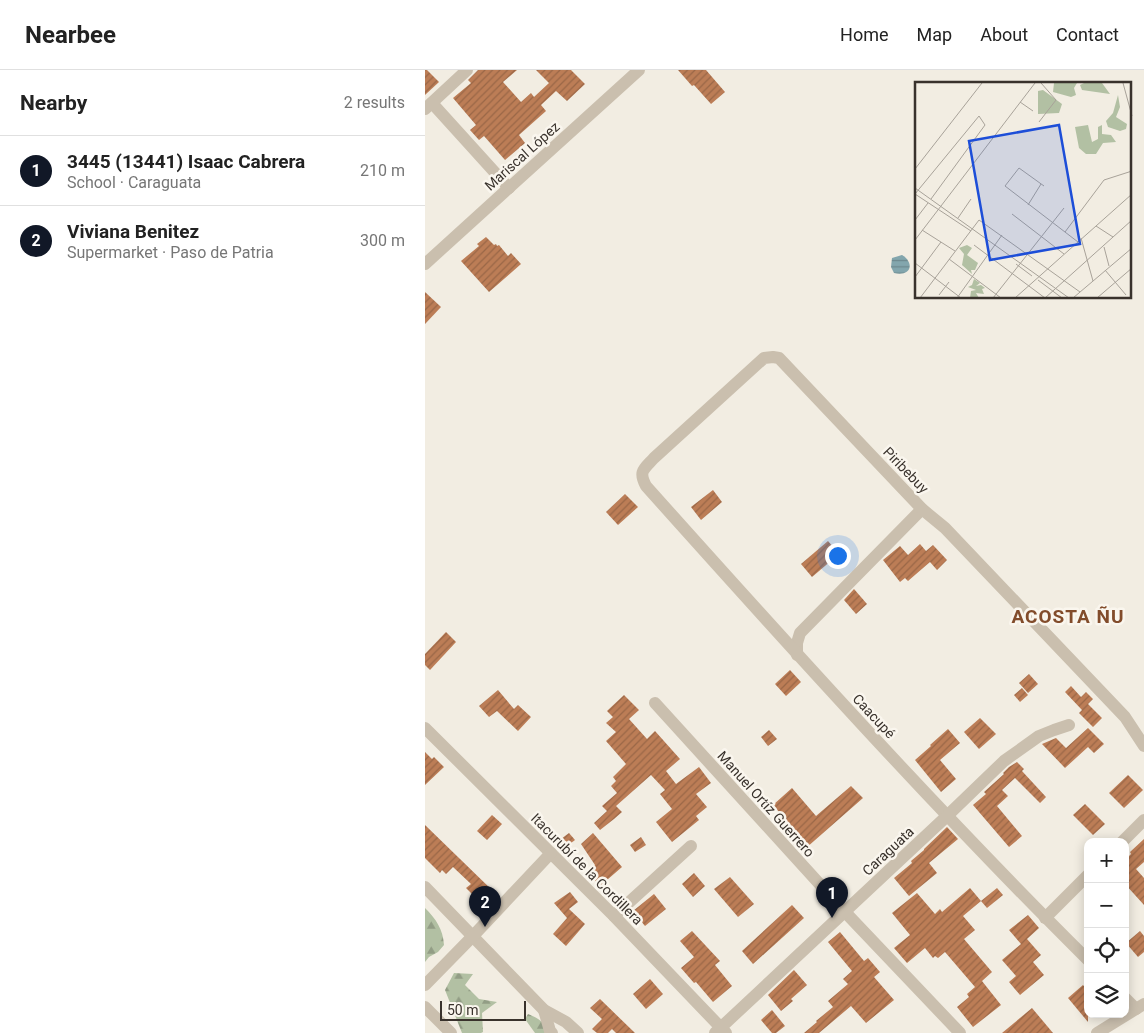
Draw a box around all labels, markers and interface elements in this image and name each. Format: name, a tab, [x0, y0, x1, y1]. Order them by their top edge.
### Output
text: Nearbee	[25, 21, 116, 49]
text: Home	[840, 24, 889, 45]
text: Map	[917, 24, 952, 45]
text: About	[980, 24, 1028, 45]
text: Contact	[1056, 24, 1119, 45]
inset map	[915, 82, 1131, 299]
text: Nearby	[20, 91, 87, 115]
text: 2 results	[344, 93, 405, 112]
street label: Mariscal López	[481, 118, 563, 194]
text: 3445 (13441) Isaac Cabrera	[67, 150, 305, 173]
text: 1	[31, 161, 41, 180]
text: 210 m	[360, 161, 405, 180]
text: School · Caraguata	[67, 173, 201, 192]
text: Viviana Benitez	[67, 220, 199, 243]
text: 2	[31, 231, 41, 250]
text: 300 m	[360, 231, 405, 250]
text: Supermarket · Paso de Patria	[67, 243, 274, 262]
street label: Piribebuy	[880, 444, 932, 497]
your location	[825, 543, 851, 569]
district label: ACOSTA ÑU	[1011, 605, 1125, 628]
street label: Caacupé	[850, 691, 898, 741]
street label: Manuel Ortíz Guerrero	[714, 748, 818, 860]
street label: Itacurubí de la Cordillera	[528, 810, 646, 928]
street label: Caraguata	[859, 823, 917, 879]
map controls	[1084, 838, 1129, 1018]
button: +	[1084, 838, 1129, 883]
pin: 1	[816, 877, 848, 918]
button: −	[1084, 883, 1129, 928]
pin: 2	[469, 886, 501, 927]
button: locate	[1084, 928, 1129, 973]
button: layers	[1084, 973, 1129, 1018]
scale bar	[440, 998, 526, 1021]
text: 50 m	[447, 1002, 479, 1018]

